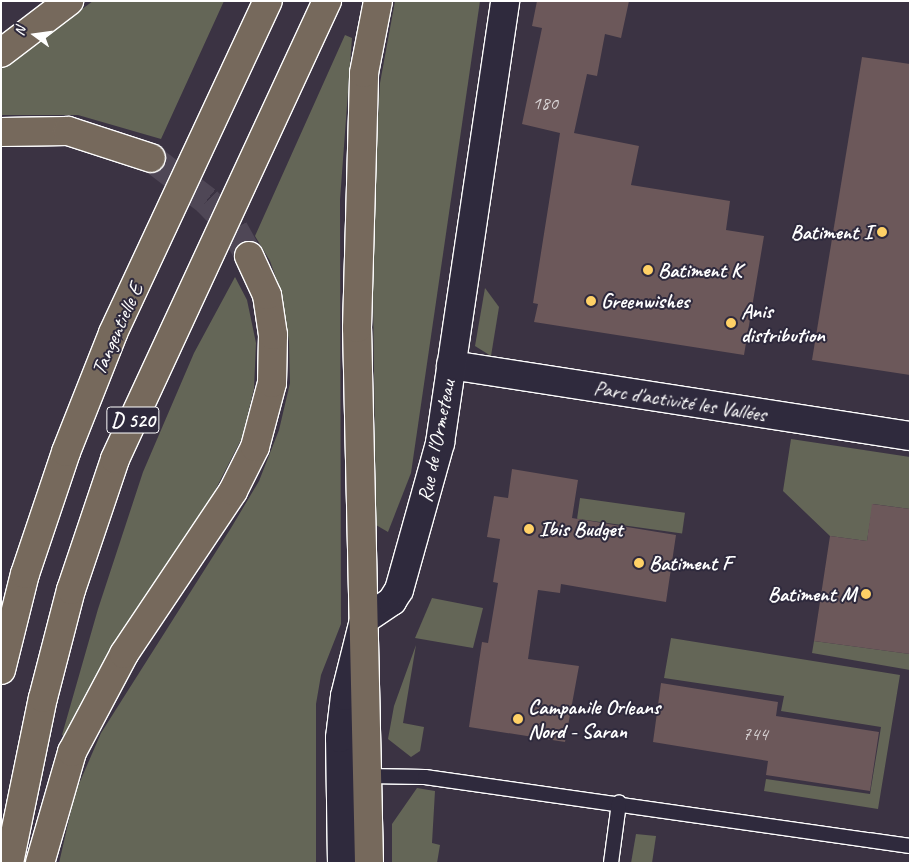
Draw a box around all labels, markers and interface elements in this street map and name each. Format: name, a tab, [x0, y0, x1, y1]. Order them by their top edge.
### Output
north arrow	[10, 10, 60, 60]
text: N	[11, 25, 29, 38]
house number: 180	[532, 93, 558, 115]
place label: Batiment I	[790, 219, 872, 245]
marker: Batiment I	[876, 226, 888, 238]
place label: Batiment K	[658, 257, 742, 283]
marker: Batiment K	[642, 264, 654, 276]
street label: Tangentielle E	[86, 279, 148, 379]
place label: Greenwishes	[601, 288, 689, 314]
marker: Greenwishes	[585, 295, 597, 307]
place label: Anis distribution	[741, 298, 825, 348]
marker: Anis distribution	[725, 317, 737, 329]
street label: Parc d'activité les Vallées	[592, 375, 768, 427]
street label: Rue de l'Ormeteau	[412, 378, 460, 504]
road number: D 520	[106, 402, 160, 438]
place label: Ibis Budget	[539, 516, 622, 542]
marker: Ibis Budget	[523, 523, 535, 535]
place label: Batiment F	[649, 550, 732, 576]
marker: Batiment F	[633, 557, 645, 569]
place label: Batiment M	[768, 581, 856, 607]
marker: Batiment M	[860, 588, 872, 600]
place label: Campanile Orleans Nord - Saran	[528, 694, 660, 744]
marker: Campanile Orleans Nord - Saran	[512, 713, 524, 725]
house number: 744	[742, 724, 768, 746]

